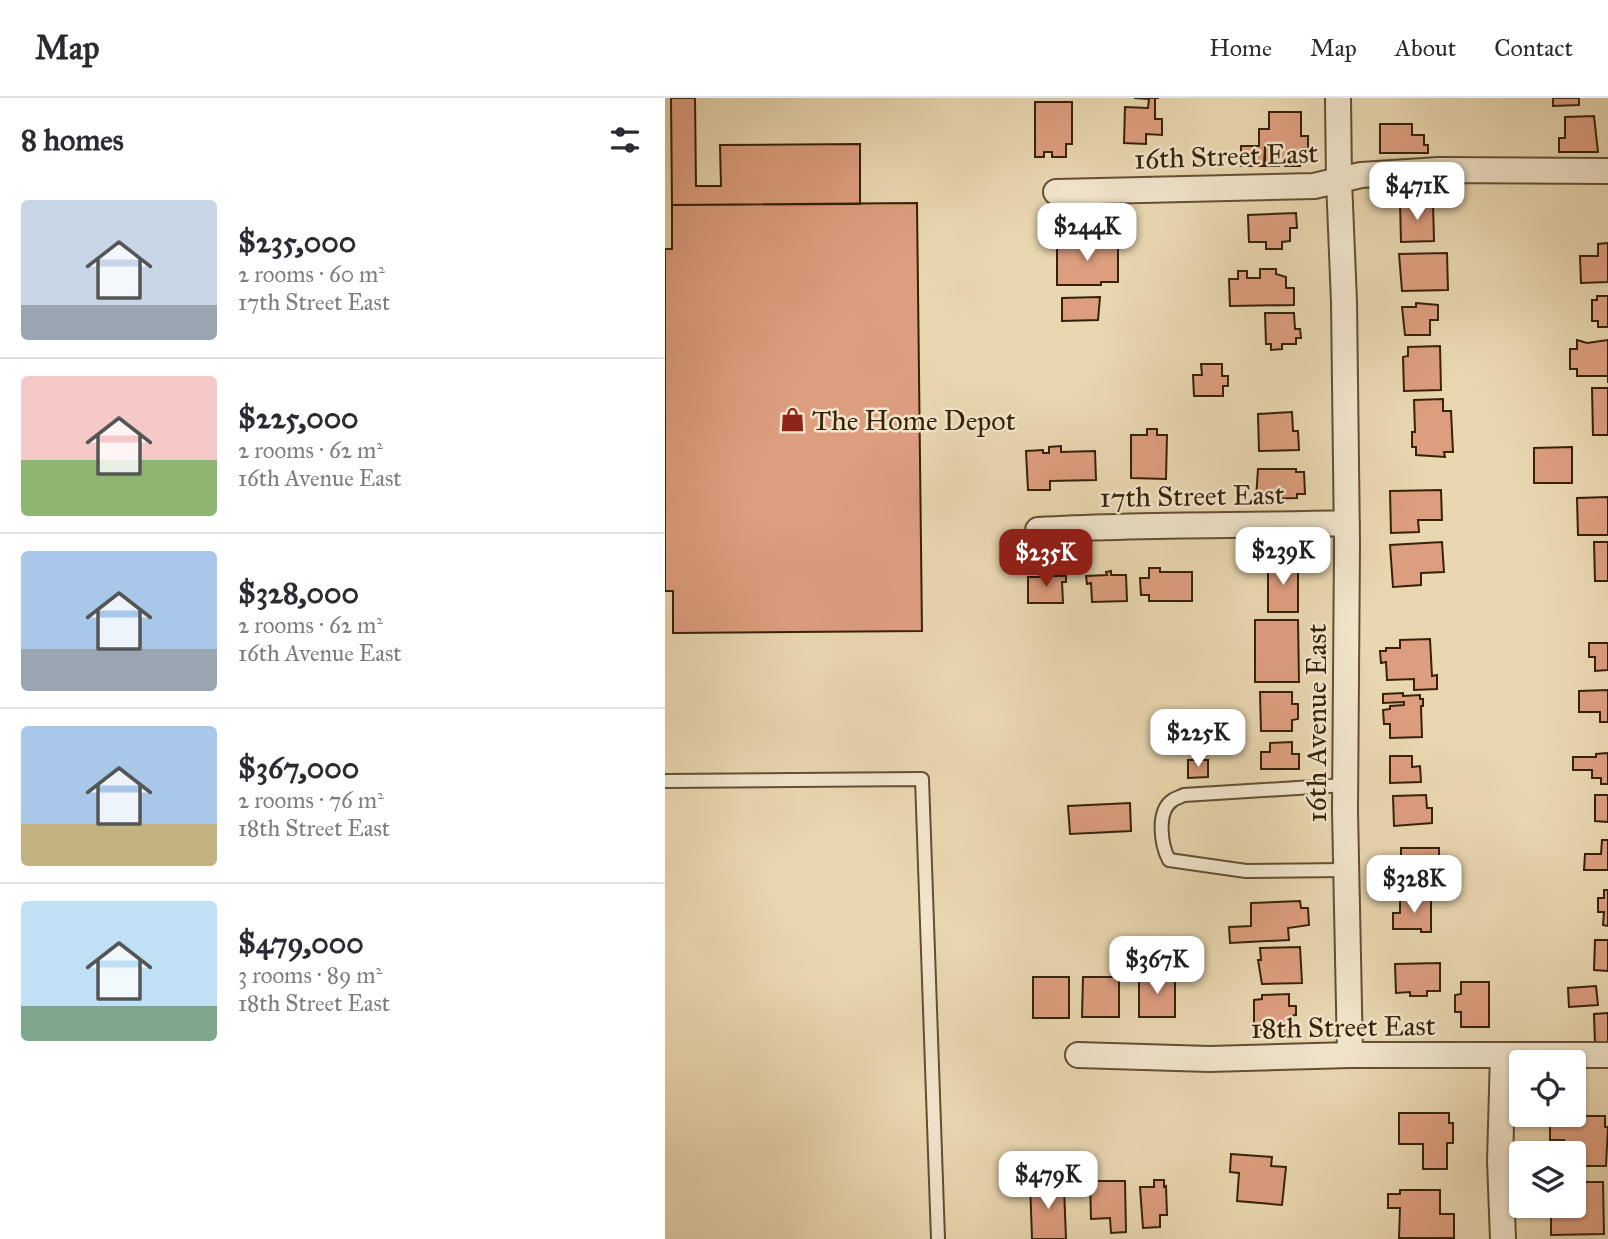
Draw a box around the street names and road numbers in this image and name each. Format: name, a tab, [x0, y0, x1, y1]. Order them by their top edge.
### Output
street label: 16th Street East	[1133, 135, 1319, 177]
street label: 17th Street East	[1099, 477, 1285, 515]
street label: 16th Avenue East	[1299, 623, 1334, 822]
street label: 18th Street East	[1250, 1008, 1436, 1046]

